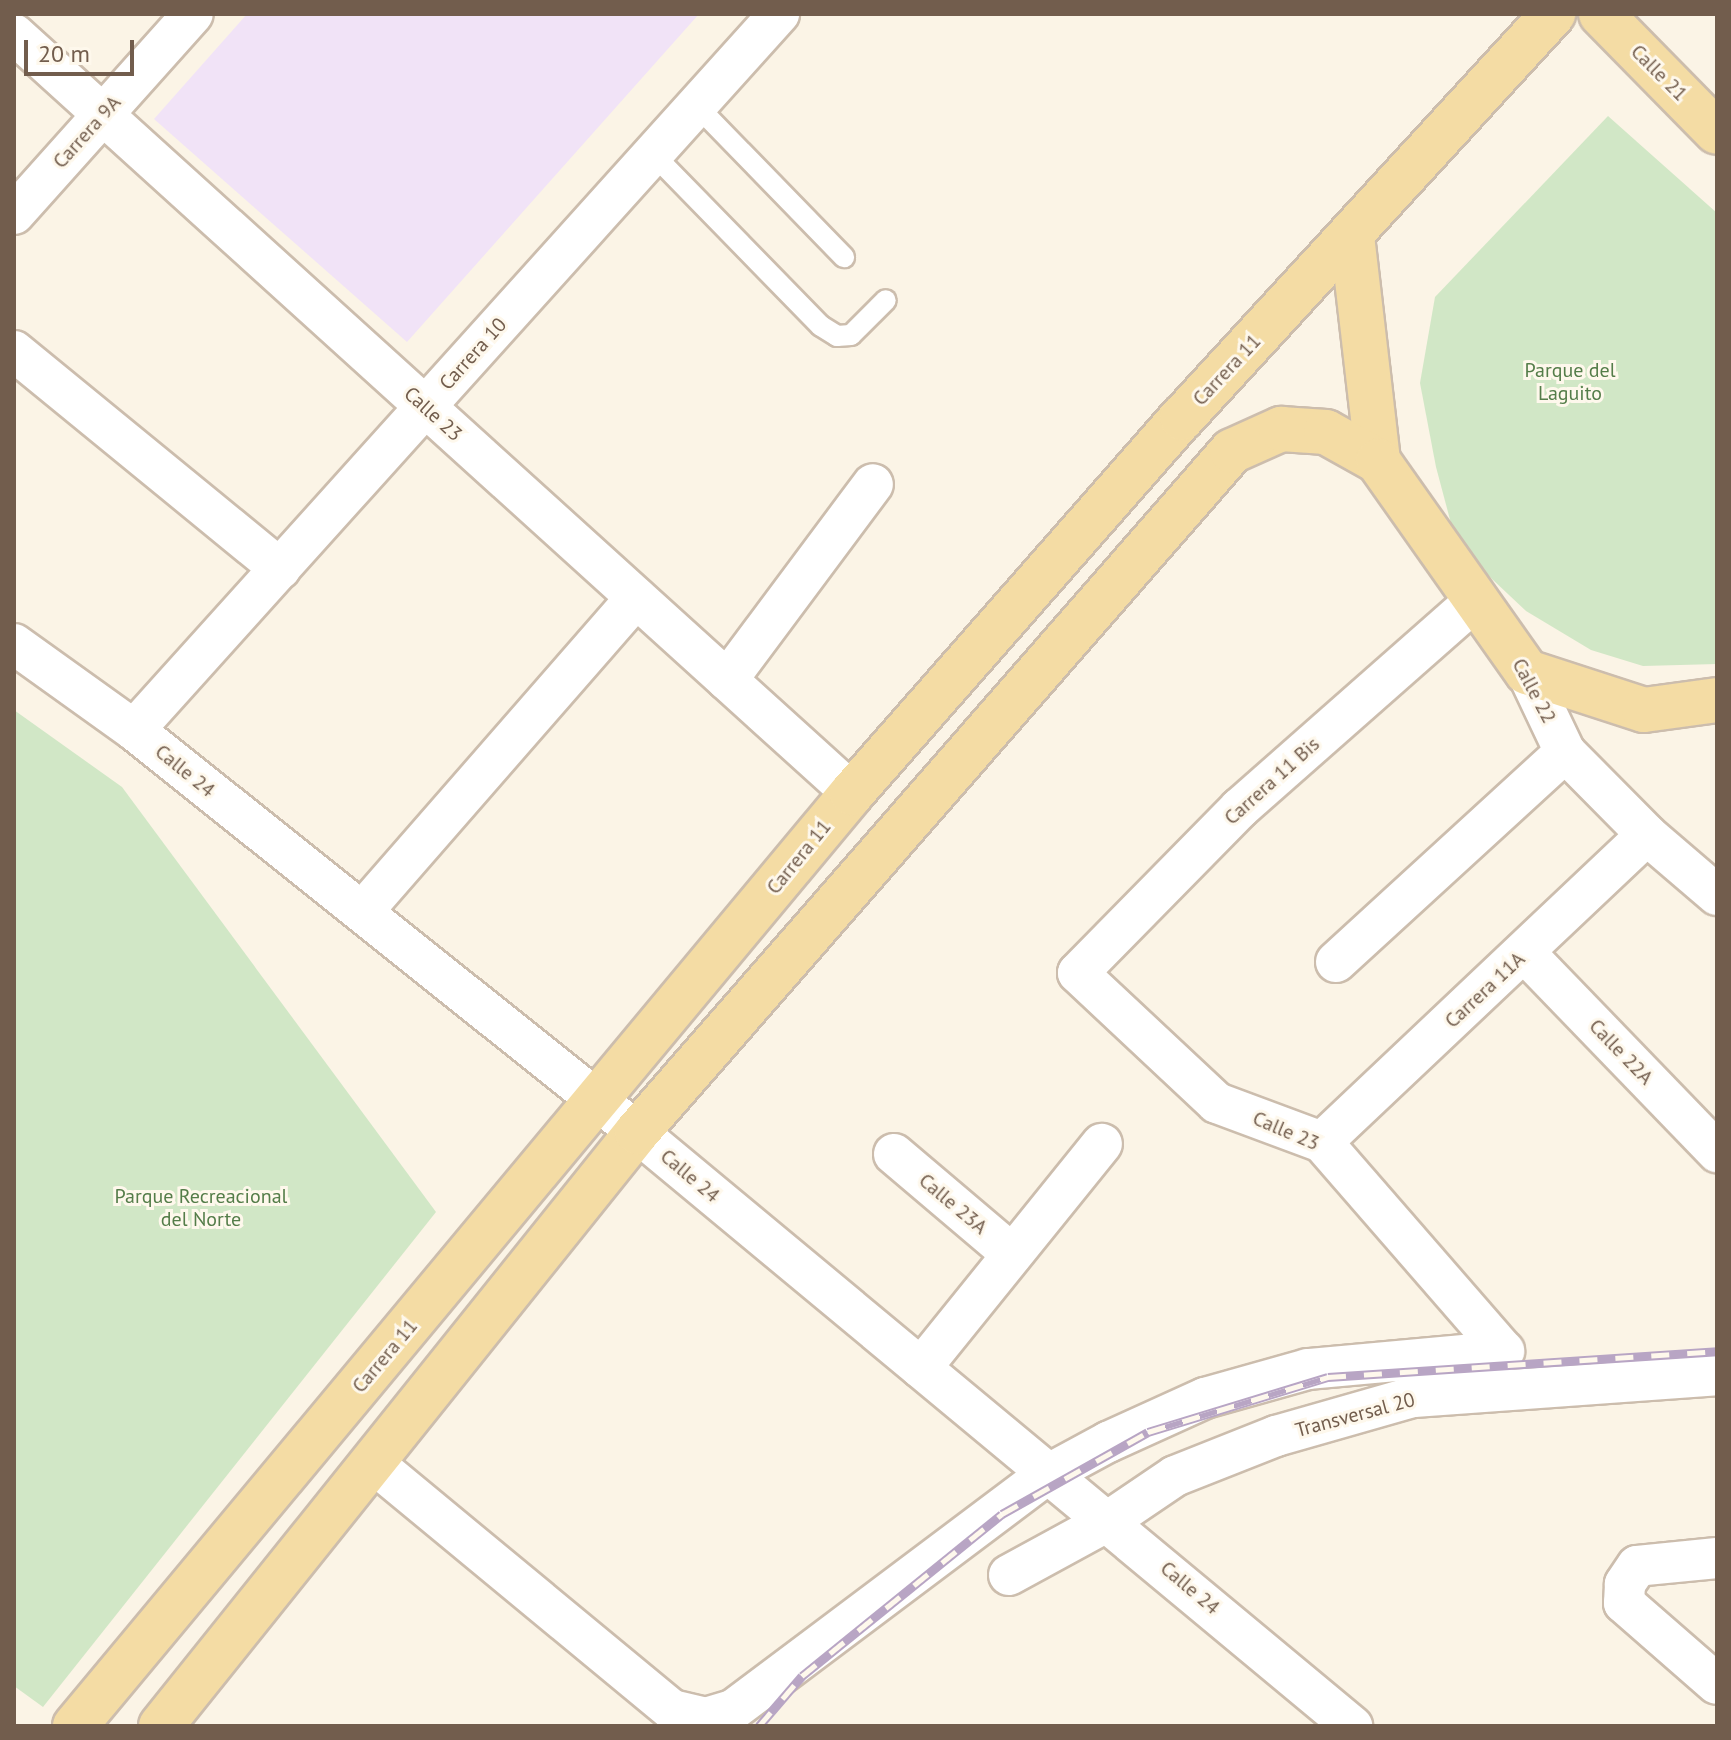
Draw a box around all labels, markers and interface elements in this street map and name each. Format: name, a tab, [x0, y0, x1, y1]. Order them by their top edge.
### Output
scale bar	[28, 24, 138, 74]
text: 20 m	[38, 38, 90, 69]
street label: Calle 21	[1626, 40, 1692, 106]
street label: Carrera 9A	[48, 91, 126, 173]
street label: Carrera 10	[434, 313, 512, 395]
street label: Carrera 11	[1188, 329, 1266, 411]
park label: Parque del Laguito	[1525, 359, 1615, 406]
street label: Calle 23	[399, 382, 467, 446]
street label: Calle 22	[1507, 654, 1561, 728]
street label: Carrera 11 Bis	[1220, 732, 1324, 830]
street label: Calle 24	[150, 740, 220, 802]
street label: Carrera 11	[762, 815, 836, 899]
street label: Carrera 11A	[1440, 947, 1530, 1033]
street label: Calle 22A	[1584, 1014, 1658, 1090]
street label: Calle 23	[1249, 1106, 1323, 1156]
street label: Calle 24	[655, 1144, 725, 1208]
street label: Calle 23A	[914, 1169, 992, 1239]
park label: Parque Recreacional del Norte	[115, 1184, 287, 1231]
street label: Carrera 11	[347, 1314, 423, 1398]
street label: Transversal 20	[1293, 1388, 1417, 1442]
street label: Calle 24	[1155, 1556, 1225, 1620]

